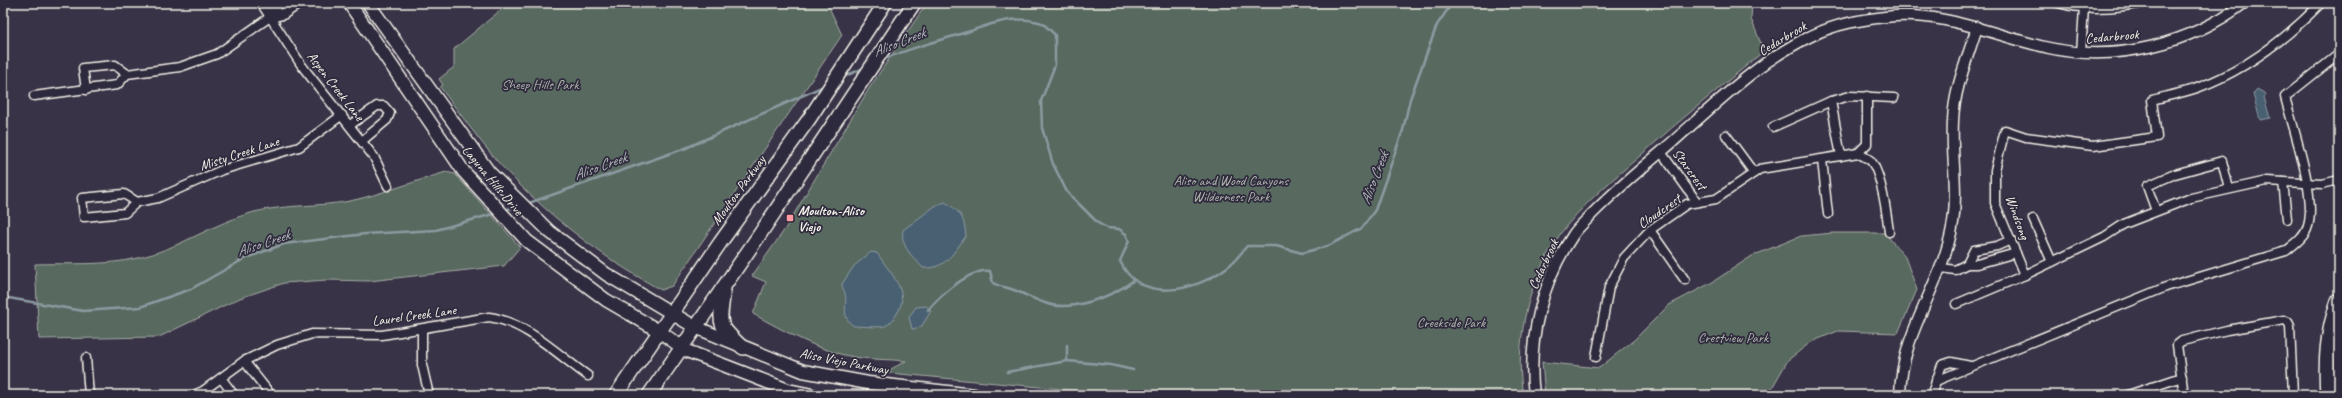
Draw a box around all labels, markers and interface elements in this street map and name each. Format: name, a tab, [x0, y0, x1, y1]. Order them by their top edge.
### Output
street label: Cedarbrook	[1755, 17, 1810, 59]
water label: Aliso Creek	[870, 22, 930, 62]
street label: Cedarbrook	[2085, 26, 2140, 47]
street label: Aspen Creek Lane	[303, 48, 369, 126]
park label: Sheep Hills Park	[501, 76, 580, 93]
street label: Misty Creek Lane	[197, 132, 282, 174]
street label: Laguna Hills Drive	[458, 142, 528, 220]
street label: Starcrest	[1669, 145, 1712, 195]
water label: Aliso Creek	[571, 147, 631, 185]
water label: Aliso Creek	[1356, 147, 1394, 207]
street label: Moulton Parkway	[708, 151, 770, 228]
park label: Aliso and Wood Canyons Wilderness Park	[1174, 172, 1289, 205]
street label: Cloudcrest	[1634, 189, 1686, 232]
street label: Windsong	[2002, 193, 2034, 243]
place label: Moulton-Aliso Viejo	[798, 202, 866, 235]
marker: Moulton-Aliso Viejo	[785, 213, 795, 223]
water label: Aliso Creek	[234, 225, 294, 261]
street label: Cedarbrook	[1524, 236, 1563, 292]
street label: Laurel Creek Lane	[371, 301, 458, 330]
park label: Creekside Park	[1417, 314, 1486, 331]
park label: Crestview Park	[1698, 329, 1770, 346]
street label: Aliso Viejo Parkway	[798, 345, 891, 379]

